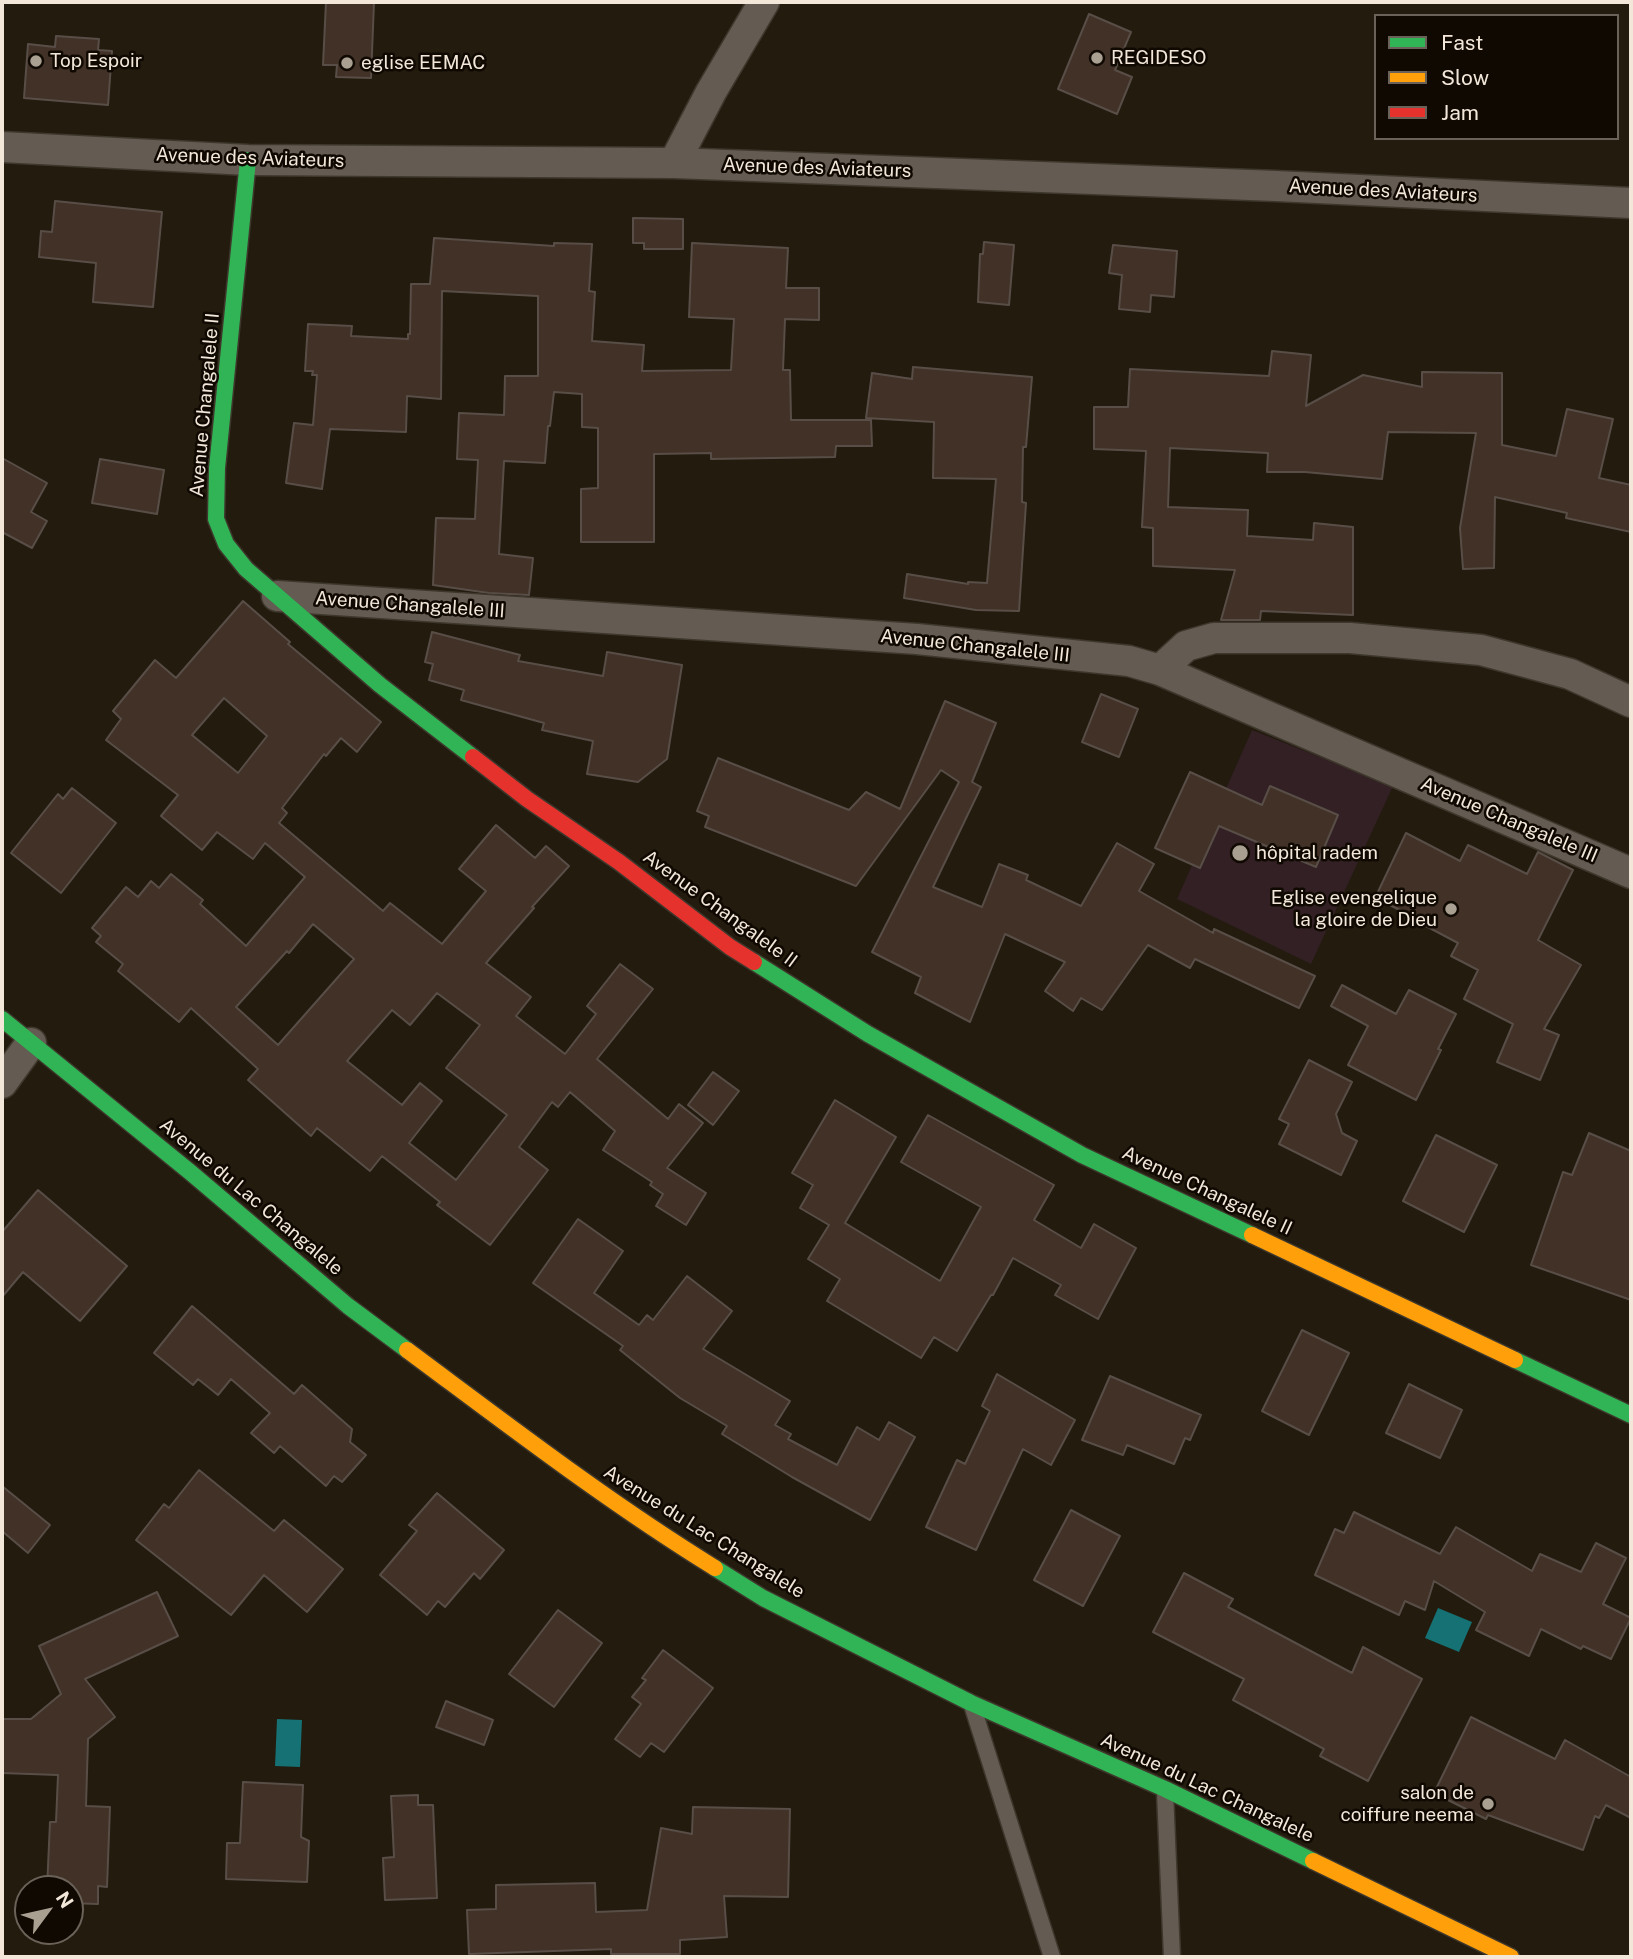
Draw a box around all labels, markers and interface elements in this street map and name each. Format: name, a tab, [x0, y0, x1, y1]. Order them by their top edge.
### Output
legend	[1374, 14, 1619, 140]
text: Fast	[1441, 30, 1483, 55]
place label: REGIDESO	[1111, 47, 1206, 69]
place label: Top Espoir	[50, 50, 142, 72]
marker: REGIDESO	[1089, 50, 1105, 66]
place label: eglise EEMAC	[361, 52, 485, 74]
marker: Top Espoir	[28, 53, 44, 69]
marker: eglise EEMAC	[339, 55, 355, 71]
text: Slow	[1441, 65, 1489, 90]
text: Jam	[1441, 100, 1479, 125]
street label: Avenue des Aviateurs	[155, 143, 345, 173]
street label: Avenue des Aviateurs	[722, 153, 912, 183]
street label: Avenue des Aviateurs	[1288, 175, 1478, 207]
street label: Avenue Changalele II	[186, 312, 224, 498]
street label: Avenue Changalele III	[314, 587, 506, 623]
street label: Avenue Changalele III	[879, 625, 1071, 667]
street label: Avenue Changalele III	[1417, 772, 1601, 868]
place label: hôpital radem	[1256, 842, 1378, 864]
marker: hôpital radem	[1230, 843, 1250, 863]
street label: Avenue Changalele II	[639, 845, 801, 973]
place label: Eglise evengelique la gloire de Dieu	[1271, 887, 1437, 931]
marker: Eglise evengelique la gloire de Dieu	[1443, 901, 1459, 917]
street label: Avenue du Lac Changalele	[155, 1114, 347, 1280]
street label: Avenue Changalele II	[1118, 1142, 1296, 1240]
street label: Avenue du Lac Changalele	[599, 1461, 809, 1603]
street label: Avenue du Lac Changalele	[1097, 1729, 1317, 1847]
place label: salon de coiffure neema	[1340, 1782, 1474, 1826]
marker: salon de coiffure neema	[1480, 1796, 1496, 1812]
north arrow	[14, 1875, 84, 1945]
text: N	[52, 1887, 78, 1912]

